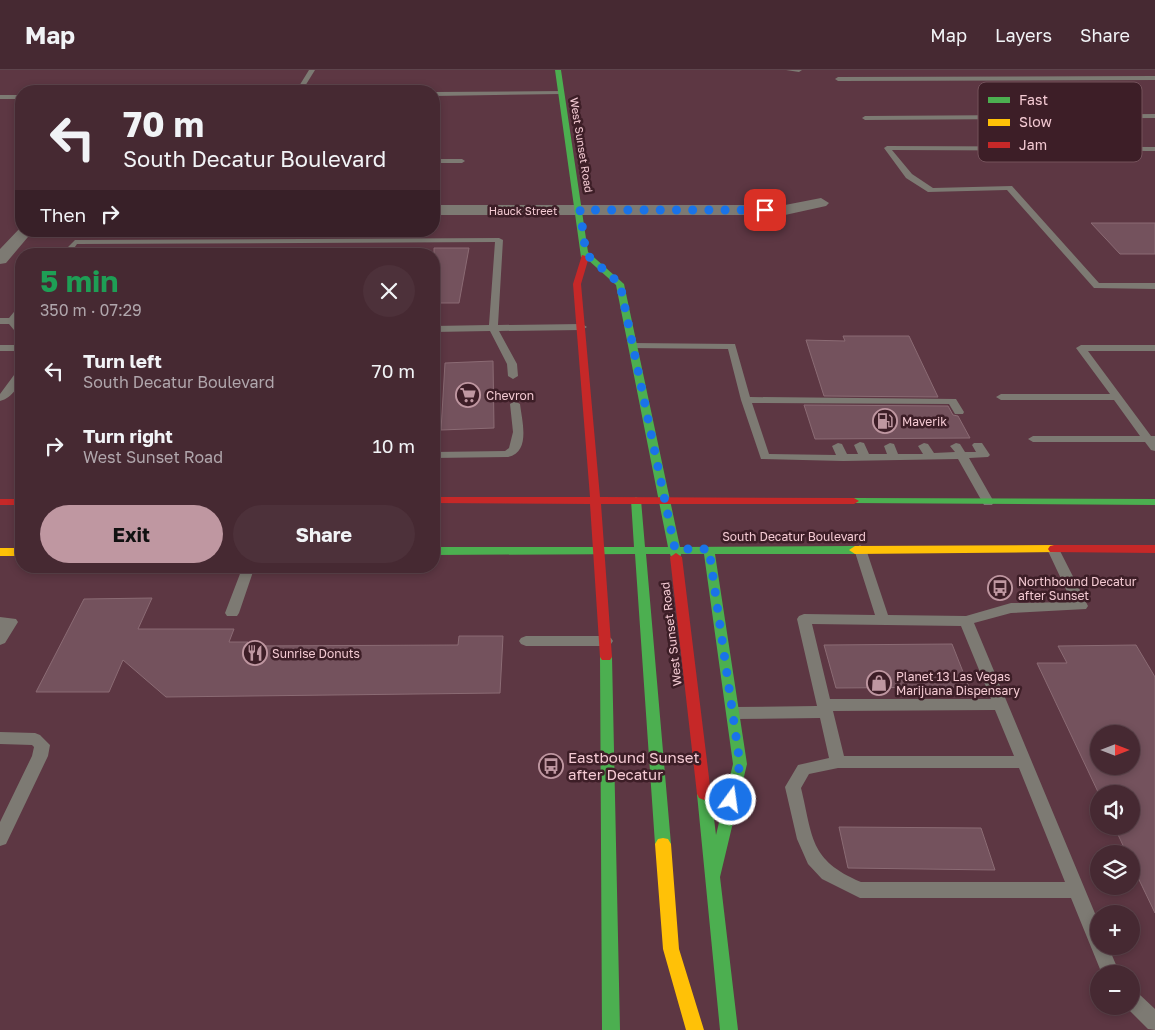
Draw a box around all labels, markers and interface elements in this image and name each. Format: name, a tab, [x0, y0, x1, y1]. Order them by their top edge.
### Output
text: Map	[25, 20, 75, 49]
text: Map	[930, 24, 967, 46]
text: Layers	[995, 24, 1052, 46]
text: Share	[1080, 24, 1130, 46]
legend	[978, 82, 1142, 162]
text: Fast	[1019, 91, 1048, 108]
street label: West Sunset Road	[568, 96, 596, 194]
text: 70 m	[123, 103, 204, 145]
icon: left	[40, 105, 105, 170]
text: Slow	[1019, 113, 1052, 130]
text: Jam	[1019, 136, 1047, 153]
text: South Decatur Boulevard	[123, 145, 386, 172]
pin	[744, 189, 786, 231]
icon: arrive	[751, 196, 779, 224]
icon: right	[96, 200, 124, 228]
text: Then	[40, 203, 86, 226]
street label: Hauck Street	[489, 204, 557, 217]
text: 5 min	[40, 263, 118, 299]
button: close	[363, 265, 415, 317]
text: 350 m · 07:29	[40, 300, 142, 320]
text: Turn left	[83, 349, 162, 372]
icon: left	[40, 357, 68, 385]
text: 70 m	[372, 359, 415, 382]
text: South Decatur Boulevard	[83, 372, 275, 392]
supermarket icon: Chevron	[455, 382, 481, 408]
place label: Chevron	[486, 388, 534, 403]
fuel station icon: Maverik	[872, 408, 898, 434]
place label: Maverik	[902, 414, 947, 429]
text: Turn right	[83, 424, 173, 447]
icon: right	[40, 432, 68, 460]
text: 10 m	[372, 434, 415, 457]
text: West Sunset Road	[83, 447, 223, 467]
button: Exit	[40, 505, 223, 563]
button: Share	[233, 505, 415, 563]
street label: South Decatur Boulevard	[722, 529, 866, 544]
place label: Northbound Decatur after Sunset	[1018, 574, 1137, 603]
bus stop icon: Northbound Decatur after Sunset	[987, 575, 1013, 601]
street label: West Sunset Road	[657, 581, 685, 687]
restaurant icon: Sunrise Donuts	[242, 640, 268, 666]
place label: Sunrise Donuts	[272, 646, 360, 661]
place label: Planet 13 Las Vegas Marijuana Dispensary	[896, 669, 1020, 698]
shop icon: Planet 13 Las Vegas Marijuana Dispensary	[866, 670, 892, 696]
north arrow	[1090, 725, 1140, 775]
map controls	[1090, 725, 1140, 1015]
place label: Eastbound Sunset after Decatur	[568, 748, 699, 783]
bus stop icon: Eastbound Sunset after Decatur	[538, 753, 564, 779]
position arrow	[704, 773, 756, 825]
button: sound	[1090, 785, 1140, 835]
button: layers	[1090, 845, 1140, 895]
button: +	[1090, 905, 1140, 955]
button: −	[1090, 965, 1140, 1015]

